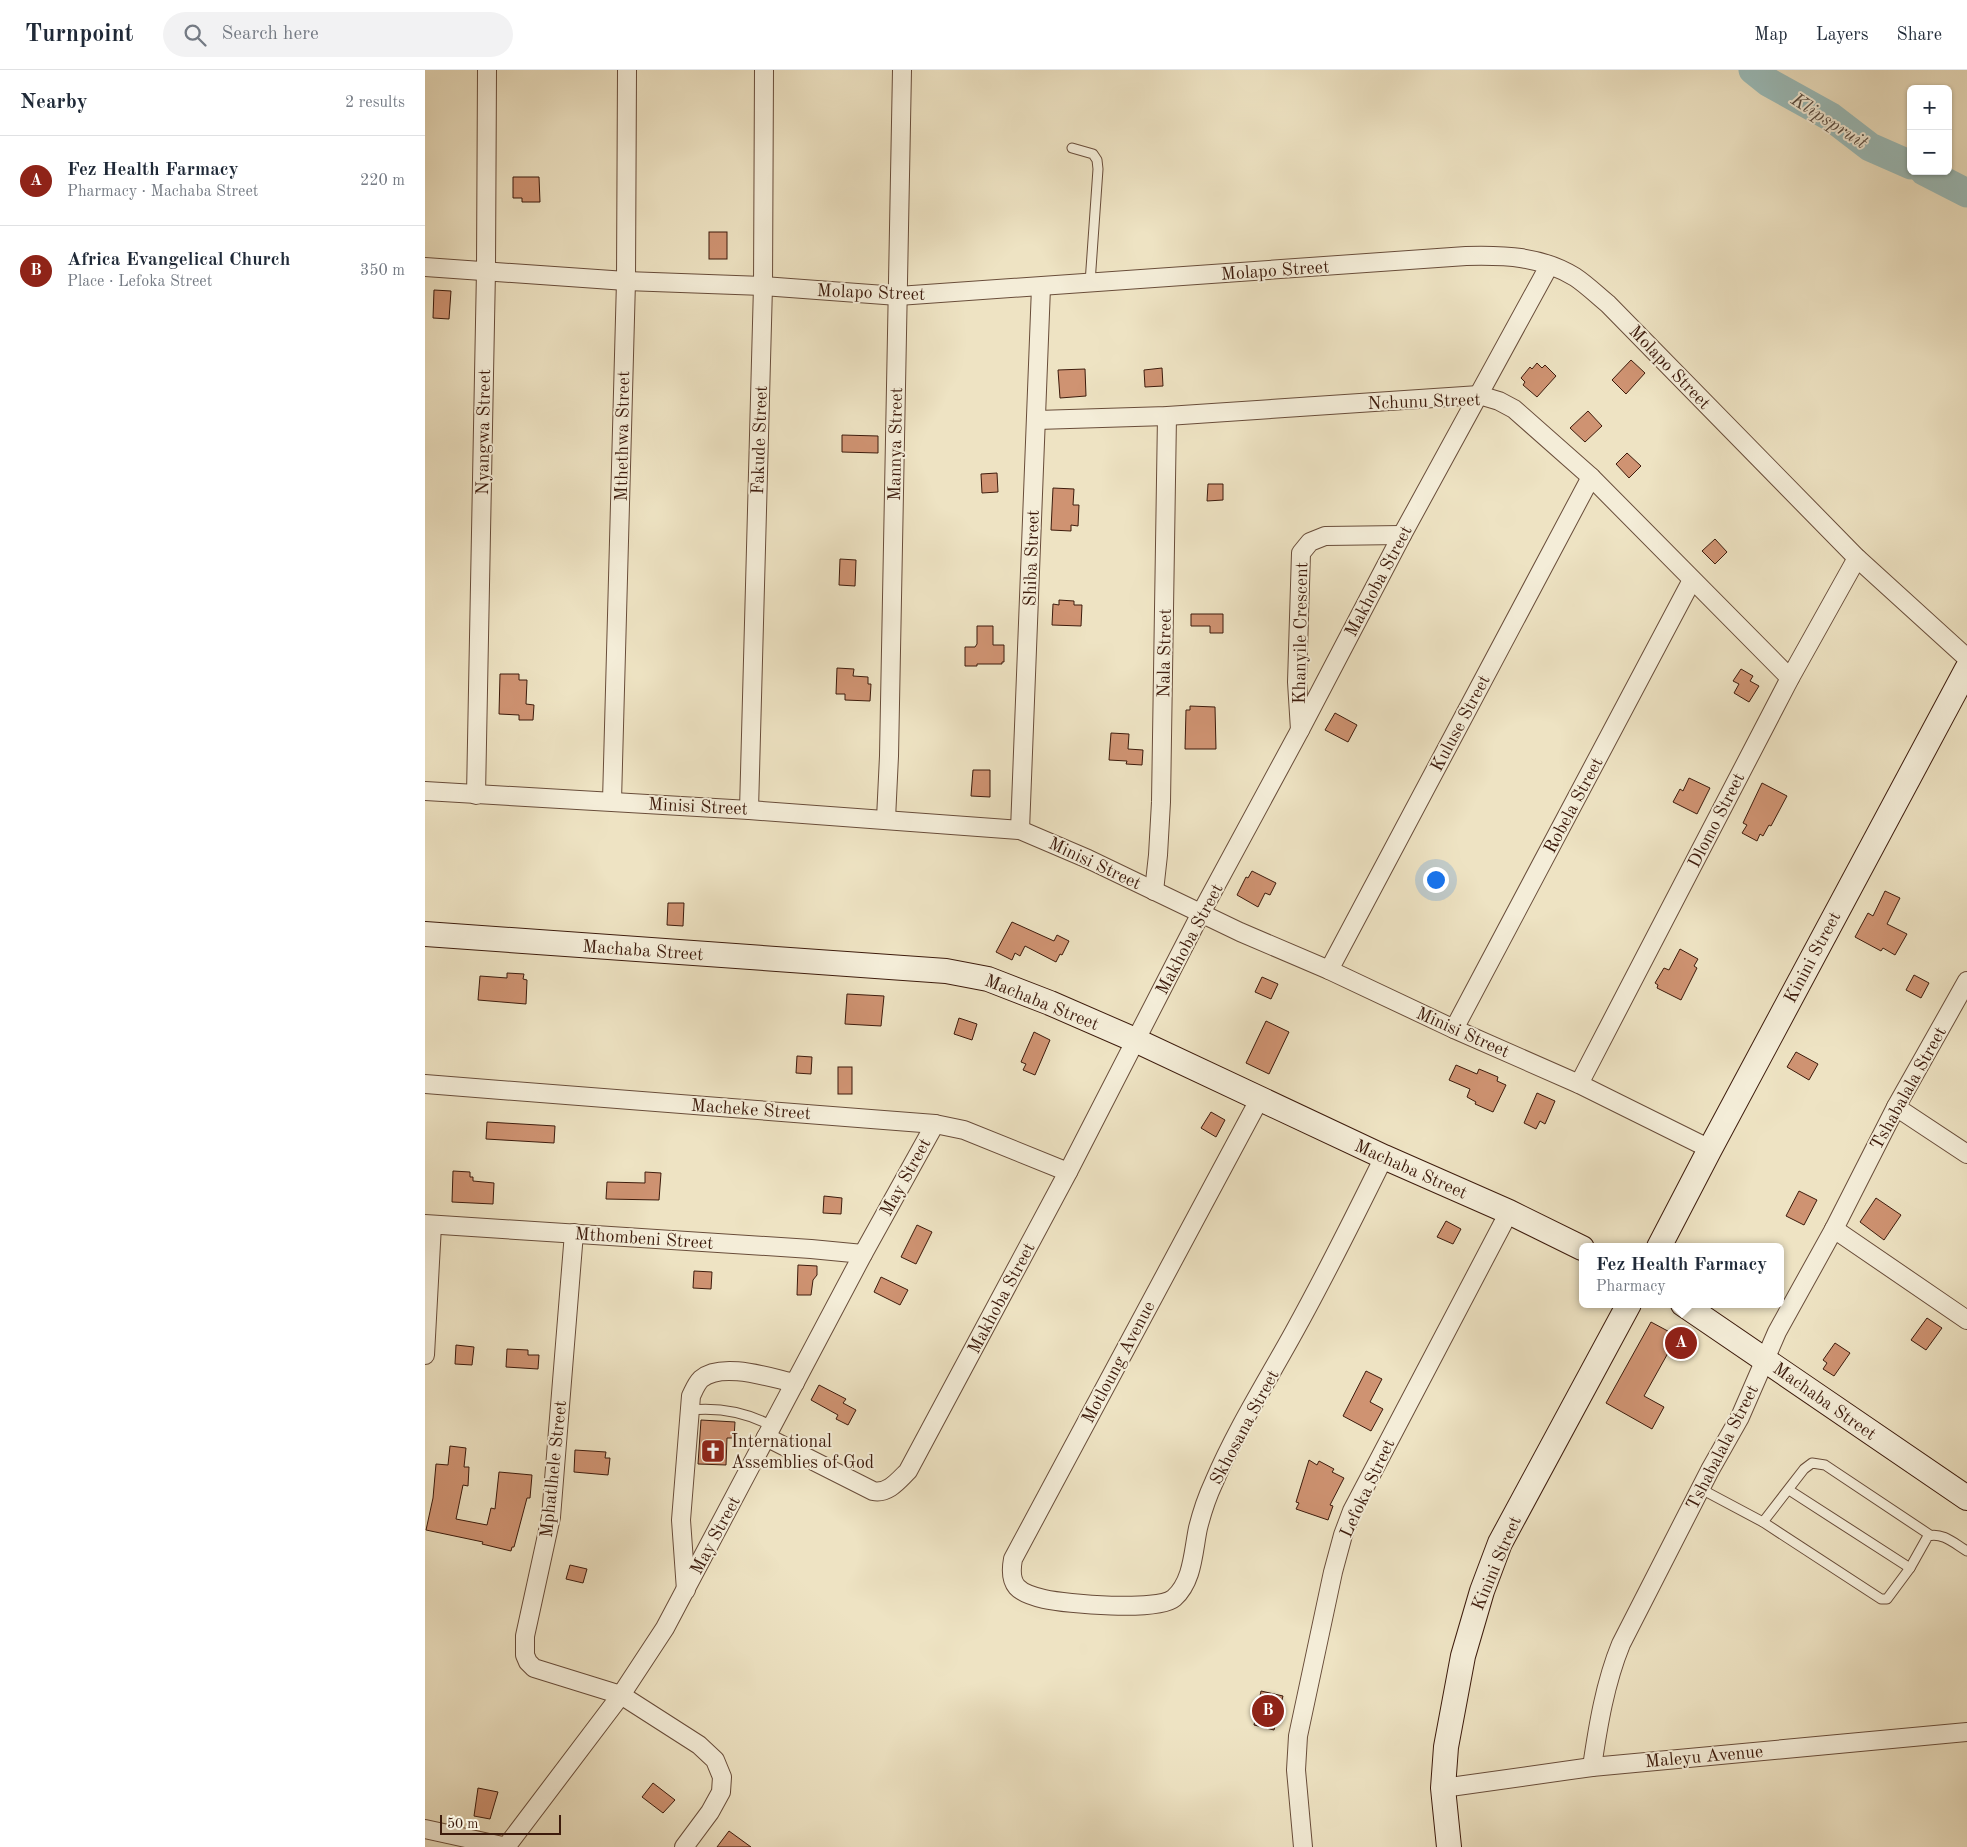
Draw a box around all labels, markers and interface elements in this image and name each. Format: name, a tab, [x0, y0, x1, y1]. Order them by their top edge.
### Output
search box	[163, 12, 513, 57]
icon: search	[181, 21, 209, 49]
text: Turnpoint	[25, 23, 133, 47]
text: Search here	[221, 25, 319, 44]
text: Map	[1754, 26, 1788, 44]
text: Layers	[1816, 26, 1868, 44]
text: Share	[1896, 26, 1942, 44]
map controls	[1907, 85, 1952, 175]
button: +	[1907, 85, 1952, 130]
water label: Klipspruit	[1786, 90, 1871, 154]
text: Nearby	[20, 92, 88, 113]
text: 2 results	[345, 95, 405, 111]
button: −	[1907, 130, 1952, 175]
text: Fez Health Farmacy	[67, 161, 239, 180]
text: A	[30, 173, 42, 189]
text: 220 m	[360, 173, 405, 189]
text: Pharmacy · Machaba Street	[67, 184, 258, 200]
text: Africa Evangelical Church	[67, 251, 290, 270]
street label: Molapo Street	[1220, 258, 1330, 284]
text: B	[30, 263, 42, 279]
text: 350 m	[360, 263, 405, 279]
text: Place · Lefoka Street	[67, 274, 212, 290]
street label: Molapo Street	[816, 282, 926, 304]
street label: Molapo Street	[1625, 322, 1714, 413]
street label: Nyangwa Street	[474, 369, 494, 495]
street label: Mthethwa Street	[613, 371, 633, 501]
street label: Fakude Street	[749, 385, 771, 495]
street label: Mannya Street	[886, 387, 906, 501]
street label: Nchunu Street	[1367, 391, 1481, 413]
street label: Shiba Street	[1021, 509, 1043, 607]
street label: Makhoba Street	[1342, 523, 1416, 640]
street label: Khanyile Crescent	[1291, 562, 1311, 704]
street label: Nala Street	[1155, 608, 1175, 698]
street label: Kuluse Street	[1428, 672, 1494, 775]
street label: Robela Street	[1541, 755, 1607, 856]
street label: Dlomo Street	[1685, 770, 1748, 871]
street label: Minisi Street	[648, 795, 748, 819]
street label: Minisi Street	[1045, 835, 1144, 893]
your location	[1423, 867, 1449, 893]
street label: Makhoba Street	[1153, 881, 1227, 998]
street label: Kinini Street	[1781, 909, 1844, 1006]
street label: Machaba Street	[582, 938, 704, 964]
street label: Machaba Street	[982, 972, 1101, 1034]
street label: Minisi Street	[1413, 1004, 1512, 1061]
street label: Tshabalala Street	[1868, 1024, 1950, 1153]
street label: Macheke Street	[690, 1097, 812, 1123]
street label: May Street	[877, 1136, 935, 1219]
street label: Machaba Street	[1351, 1137, 1470, 1203]
street label: Mthombeni Street	[574, 1225, 714, 1253]
street label: Makhoba Street	[965, 1240, 1039, 1357]
popup	[1579, 1243, 1784, 1308]
text: Fez Health Farmacy	[1596, 1256, 1767, 1275]
text: Pharmacy	[1596, 1279, 1666, 1295]
street label: Motloung Avenue	[1079, 1298, 1159, 1426]
pin: A	[1665, 1324, 1697, 1362]
street label: Machaba Street	[1770, 1360, 1879, 1444]
street label: Skhosana Street	[1207, 1367, 1283, 1488]
street label: Tshabalala Street	[1684, 1382, 1762, 1513]
street label: Mphatlhele Street	[538, 1399, 570, 1539]
place label: International Assemblies of God	[731, 1433, 874, 1472]
street label: Lefoka Street	[1337, 1436, 1399, 1540]
church icon: International Assemblies of God	[700, 1438, 726, 1464]
street label: May Street	[688, 1493, 744, 1578]
street label: Kinini Street	[1469, 1514, 1525, 1613]
pin: B	[1252, 1692, 1284, 1730]
street label: Maleyu Avenue	[1644, 1743, 1764, 1771]
scale bar	[440, 1812, 561, 1835]
text: 50 m	[447, 1817, 478, 1831]

